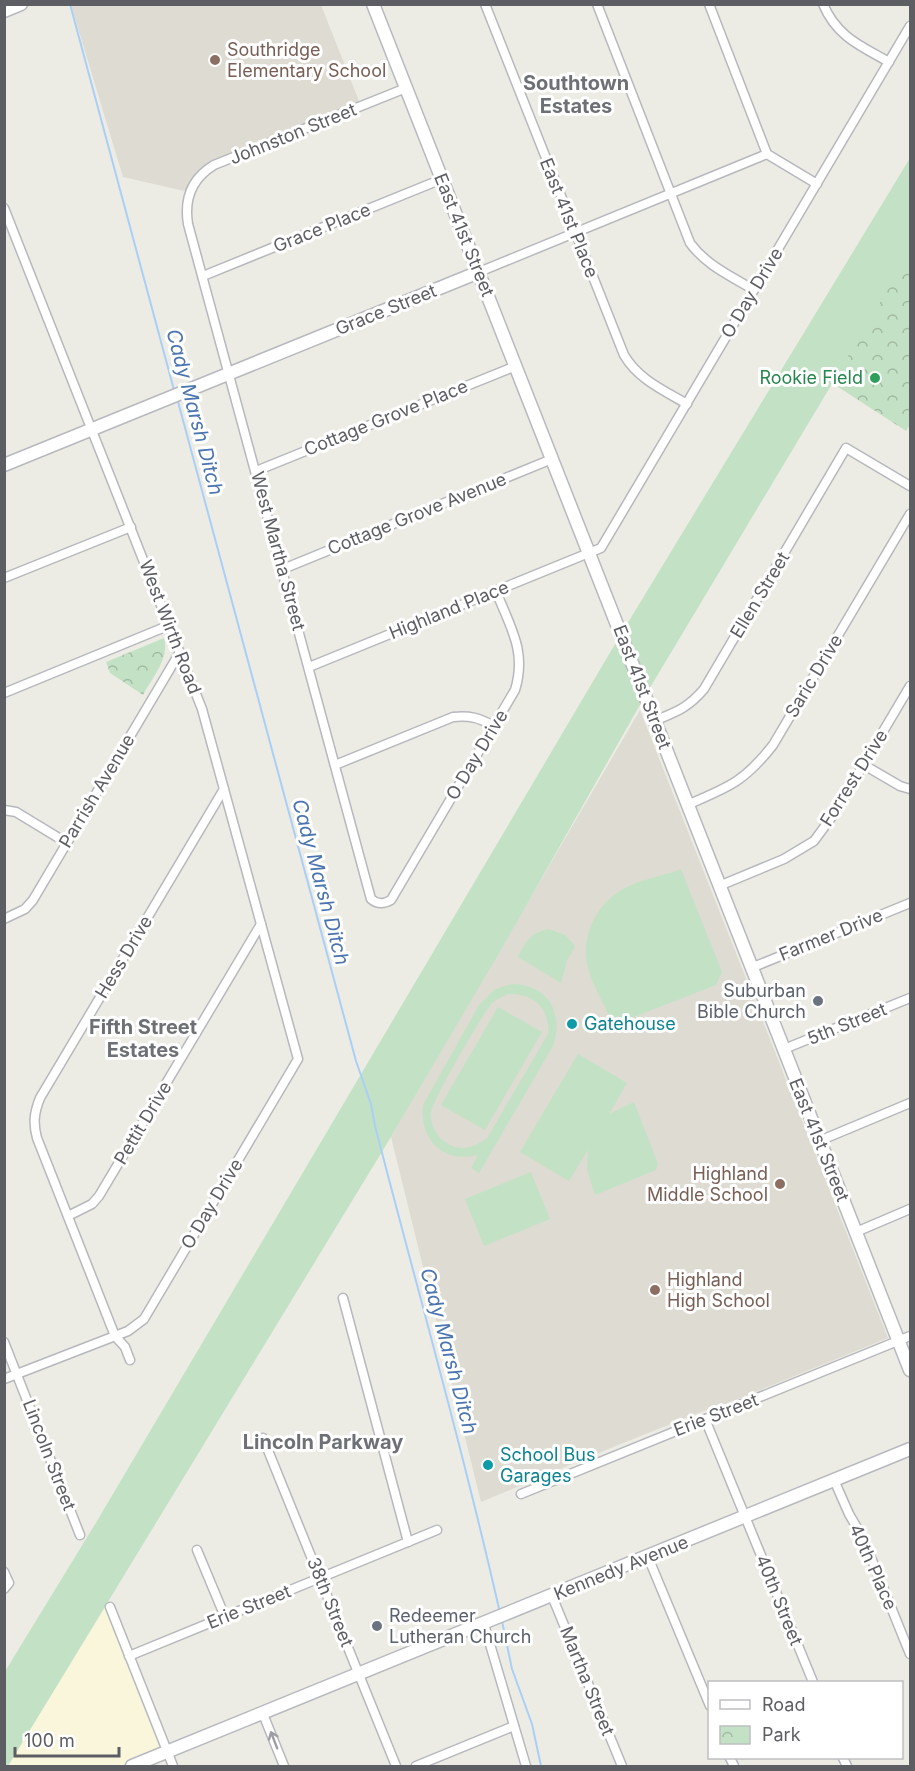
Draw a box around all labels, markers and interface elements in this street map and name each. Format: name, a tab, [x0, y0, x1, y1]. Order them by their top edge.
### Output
place label: Southridge Elementary School	[227, 39, 386, 81]
marker: Southridge Elementary School	[208, 53, 222, 67]
district label: Southtown Estates	[523, 71, 629, 118]
street label: Johnston Street	[226, 99, 359, 169]
street label: East 41st Place	[536, 155, 603, 281]
street label: East 41st Street	[430, 170, 499, 300]
street label: Grace Place	[270, 199, 373, 257]
street label: O Day Drive	[716, 244, 787, 342]
street label: Grace Street	[332, 280, 439, 339]
water label: Cady Marsh Ditch	[161, 326, 229, 498]
place label: Rookie Field	[759, 367, 863, 388]
marker: Rookie Field	[868, 371, 882, 385]
street label: Cottage Grove Place	[301, 375, 471, 460]
street label: Cottage Grove Avenue	[324, 468, 509, 559]
street label: West Martha Street	[247, 469, 310, 633]
street label: Ellen Street	[726, 548, 793, 642]
street label: West Wirth Road	[135, 557, 206, 697]
street label: Highland Place	[386, 576, 512, 643]
street label: East 41st Street	[609, 622, 676, 752]
street label: Saric Drive	[781, 630, 847, 721]
street label: O Day Drive	[441, 706, 512, 804]
street label: Forrest Drive	[816, 726, 892, 830]
street label: Parrish Avenue	[54, 730, 139, 851]
water label: Cady Marsh Ditch	[287, 796, 355, 968]
street label: Farmer Drive	[776, 904, 886, 965]
street label: Hess Drive	[91, 912, 156, 1002]
place label: Suburban Bible Church	[697, 980, 806, 1022]
marker: Suburban Bible Church	[811, 994, 825, 1008]
street label: 5th Street	[804, 998, 889, 1049]
place label: Gatehouse	[584, 1013, 676, 1034]
district label: Fifth Street Estates	[89, 1015, 197, 1062]
marker: Gatehouse	[565, 1017, 579, 1031]
street label: East 41st Street	[785, 1075, 854, 1205]
street label: Pettit Drive	[110, 1077, 176, 1168]
street label: O Day Drive	[176, 1155, 247, 1253]
place label: Highland Middle School	[647, 1163, 768, 1205]
marker: Highland Middle School	[773, 1177, 787, 1191]
water label: Cady Marsh Ditch	[415, 1265, 483, 1437]
place label: Highland High School	[667, 1269, 770, 1311]
marker: Highland High School	[648, 1283, 662, 1297]
street label: Erie Street	[671, 1389, 761, 1440]
street label: Lincoln Street	[19, 1396, 80, 1513]
district label: Lincoln Parkway	[243, 1430, 403, 1454]
place label: School Bus Garages	[500, 1444, 595, 1486]
marker: School Bus Garages	[481, 1458, 495, 1472]
street label: 40th Place	[845, 1521, 902, 1613]
street label: Kennedy Avenue	[551, 1531, 691, 1604]
street label: 40th Street	[752, 1552, 807, 1648]
street label: 38th Street	[303, 1554, 358, 1650]
street label: Erie Street	[204, 1580, 294, 1633]
place label: Redeemer Lutheran Church	[389, 1605, 531, 1647]
marker: Redeemer Lutheran Church	[370, 1619, 384, 1633]
street label: Martha Street	[556, 1623, 619, 1739]
legend	[708, 1681, 903, 1759]
text: Road	[762, 1694, 805, 1715]
scale bar	[15, 1720, 118, 1758]
text: Park	[762, 1724, 801, 1745]
text: 100 m	[24, 1730, 75, 1751]
one-way arrow	[268, 1731, 279, 1750]

